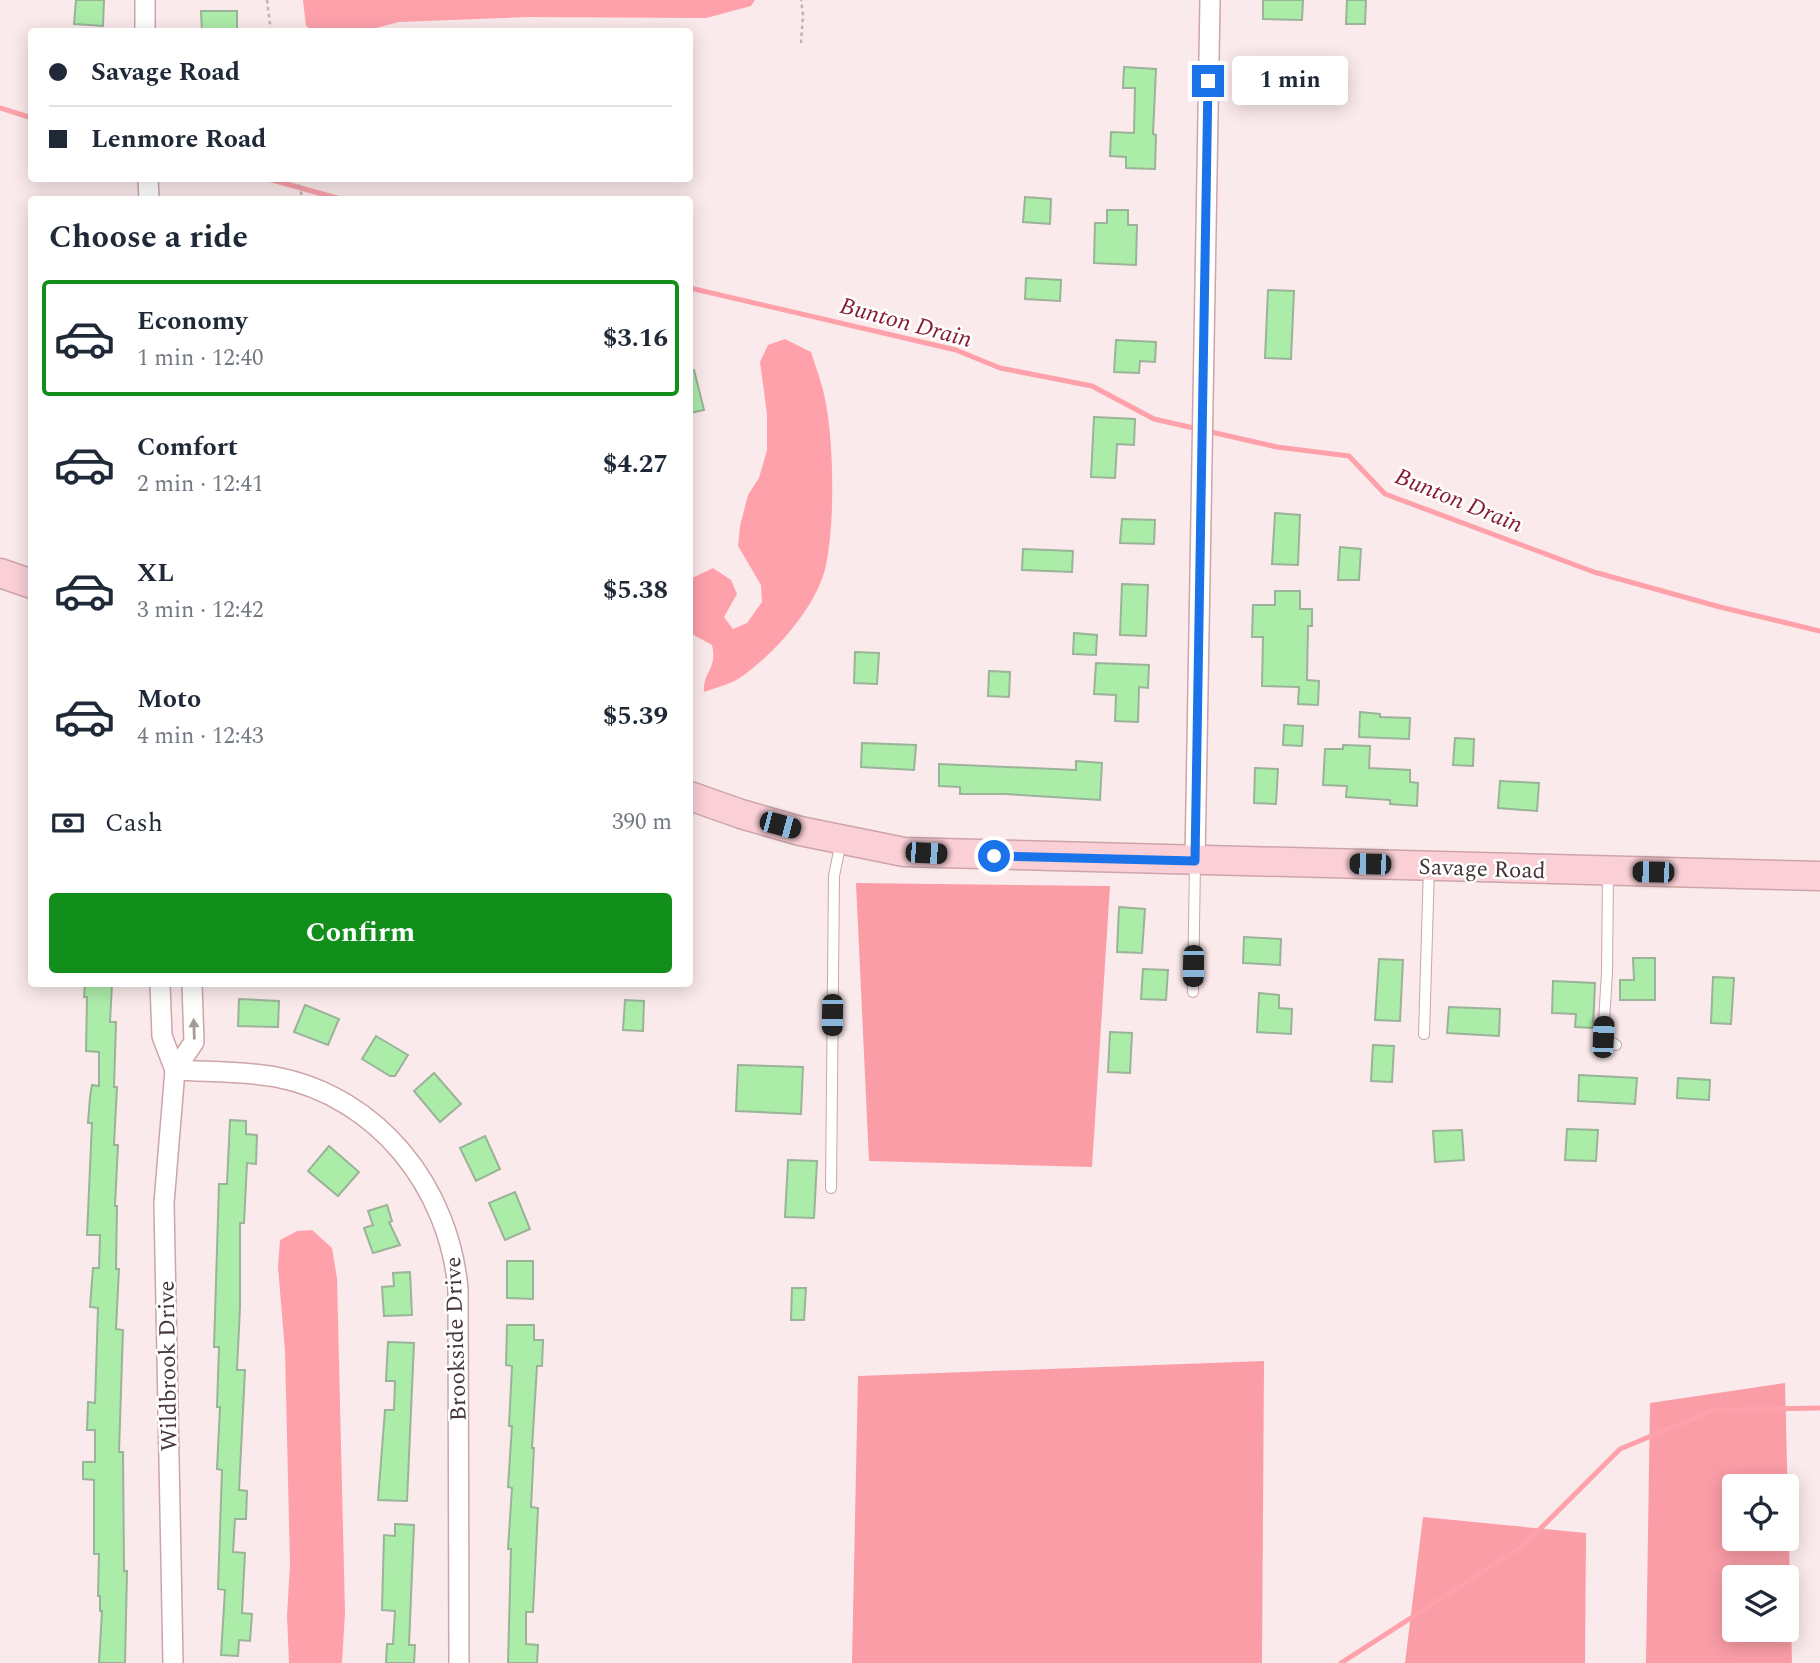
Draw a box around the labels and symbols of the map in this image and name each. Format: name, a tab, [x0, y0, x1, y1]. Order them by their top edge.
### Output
callout: 1 min	[1232, 56, 1348, 106]
route end	[1192, 65, 1224, 97]
water label: Bunton Drain	[836, 288, 976, 358]
water label: Bunton Drain	[1389, 459, 1529, 543]
car	[757, 809, 804, 841]
route start	[978, 840, 1010, 872]
car	[905, 841, 948, 865]
street label: Savage Road	[1418, 850, 1546, 889]
car	[1349, 853, 1392, 875]
car	[1632, 861, 1675, 883]
car	[1183, 945, 1204, 987]
car	[822, 994, 843, 1036]
car	[1592, 1015, 1615, 1059]
one-way arrow	[188, 1018, 199, 1040]
street label: Brookside Drive	[436, 1256, 477, 1422]
street label: Wildbrook Drive	[150, 1280, 187, 1452]

